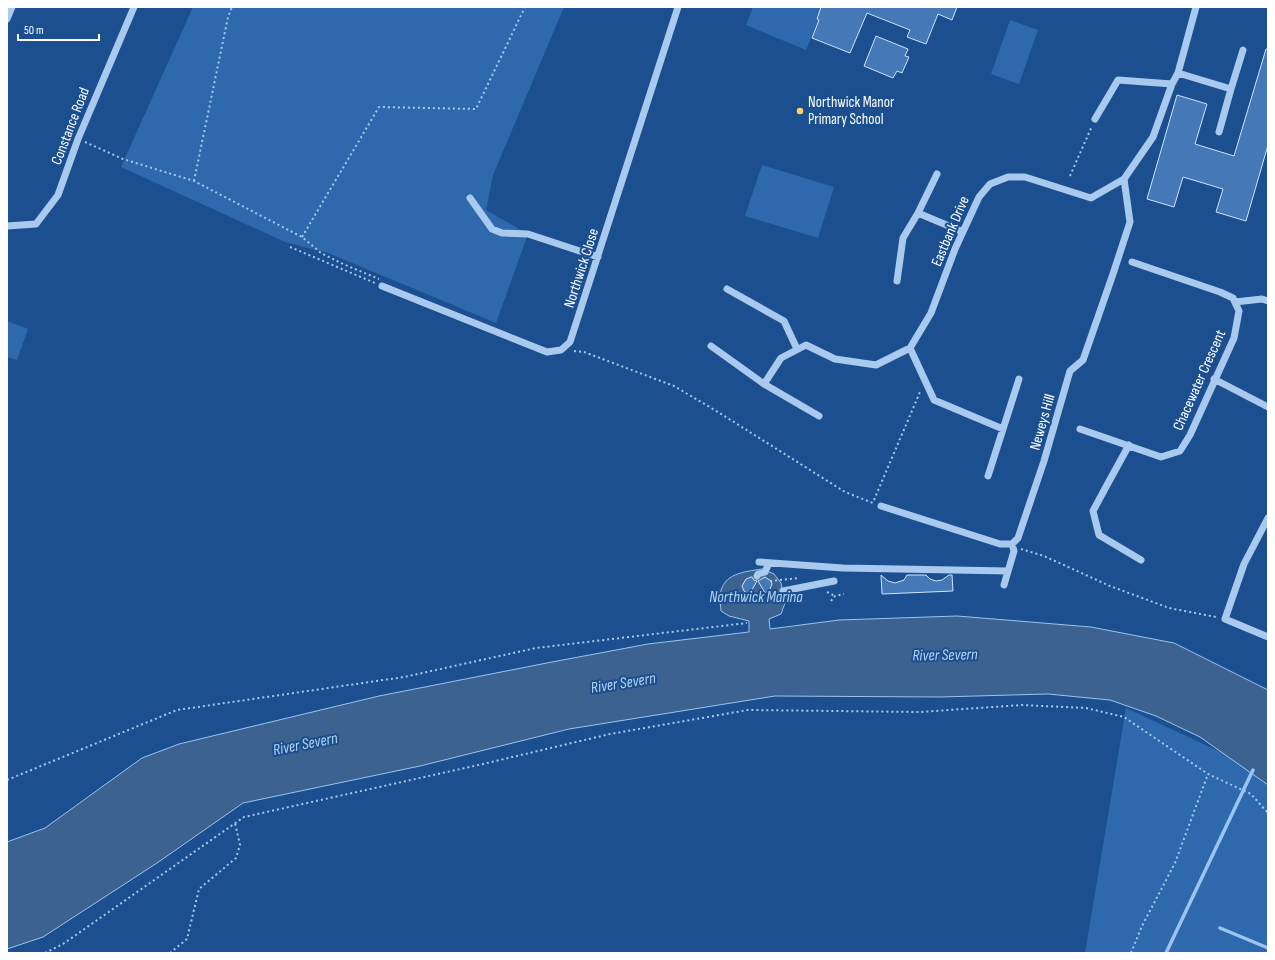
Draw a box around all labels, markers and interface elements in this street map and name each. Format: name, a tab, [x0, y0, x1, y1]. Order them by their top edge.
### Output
scale bar	[18, 16, 99, 42]
text: 50 m	[24, 23, 44, 38]
street label: Constance Road	[47, 85, 94, 167]
place label: Northwick Manor Primary School	[808, 93, 895, 129]
marker: Northwick Manor Primary School	[795, 106, 805, 116]
street label: Eastbank Drive	[927, 193, 974, 269]
street label: Northwick Close	[560, 226, 603, 310]
street label: Chacewater Crescent	[1169, 326, 1230, 434]
street label: Neweys Hill	[1025, 392, 1060, 452]
water label: Northwick Marina	[709, 588, 803, 607]
water label: River Severn	[912, 645, 978, 666]
water label: River Severn	[589, 669, 657, 698]
water label: River Severn	[271, 729, 340, 760]

